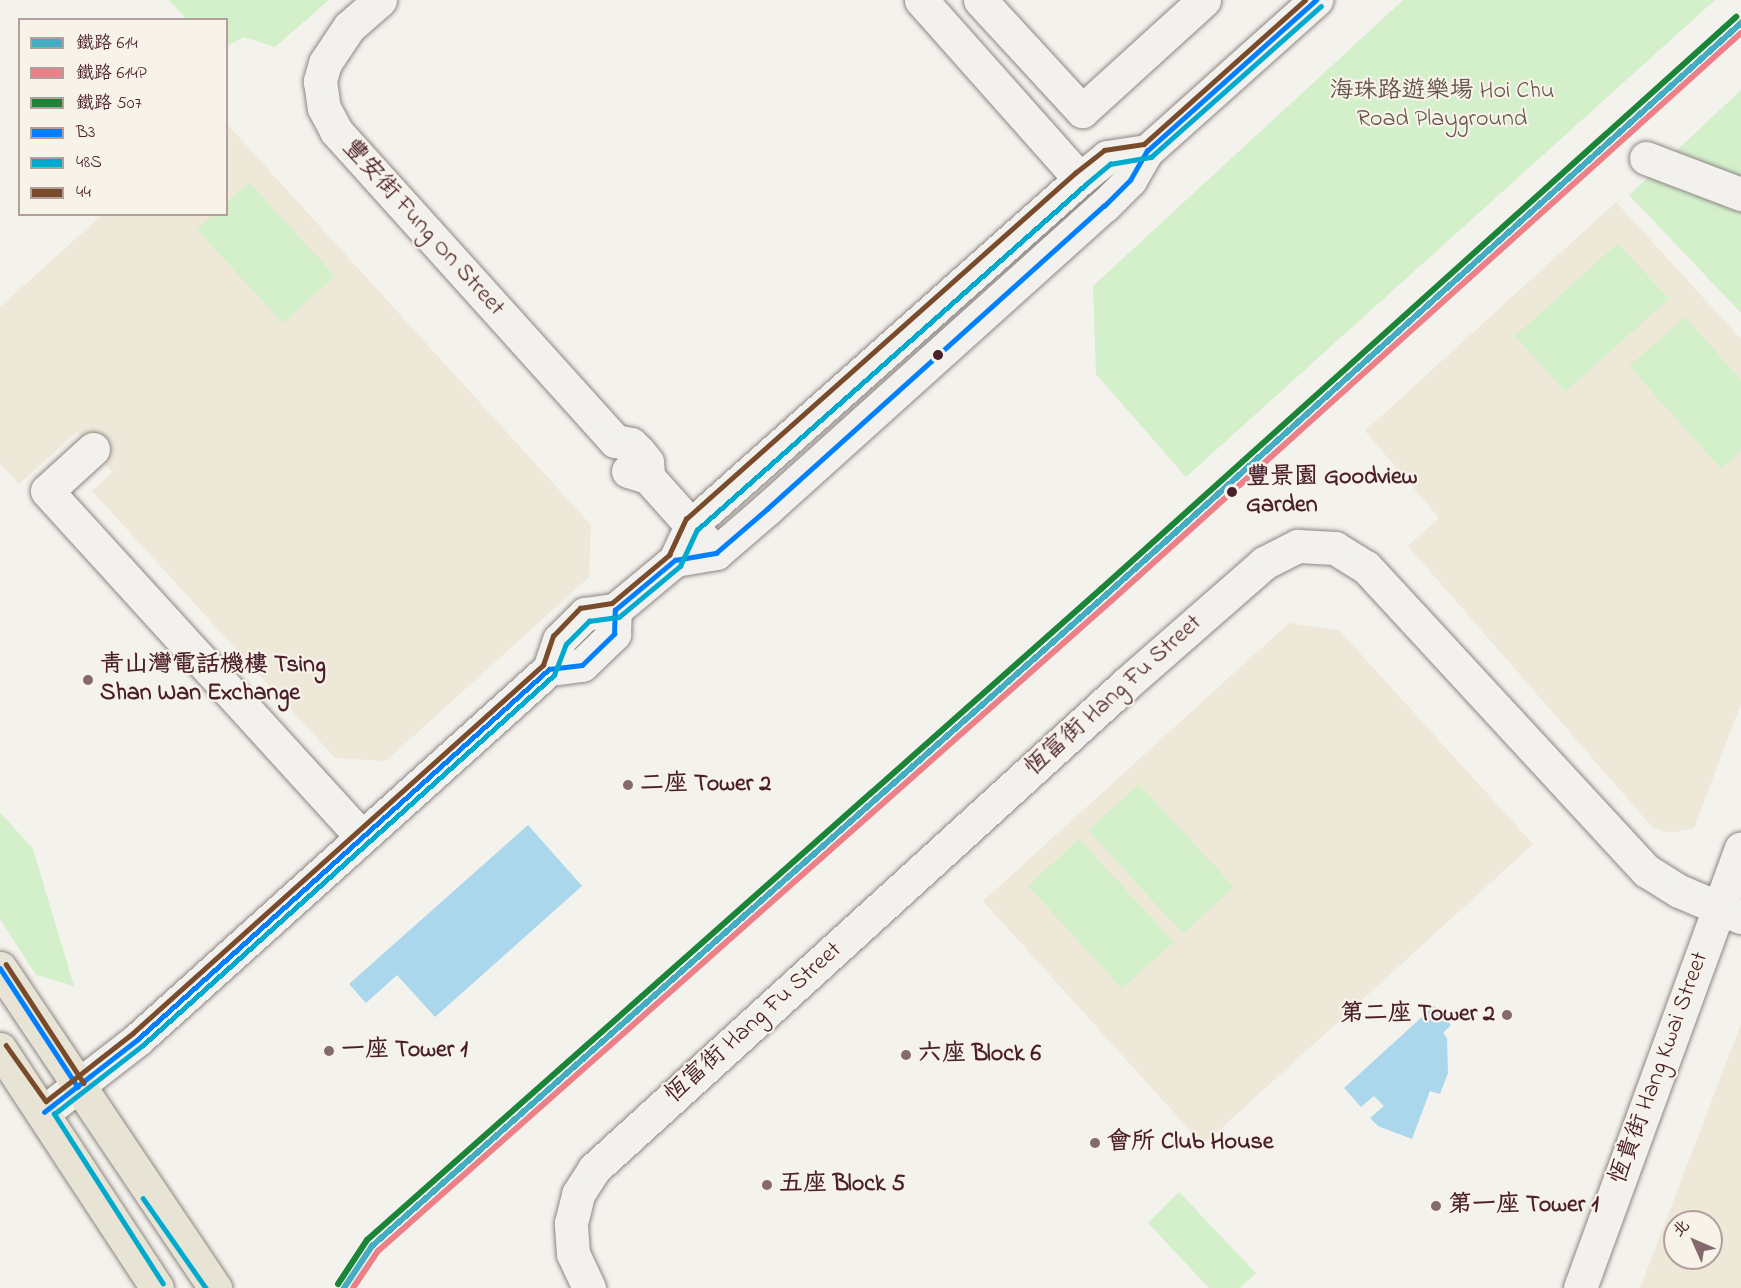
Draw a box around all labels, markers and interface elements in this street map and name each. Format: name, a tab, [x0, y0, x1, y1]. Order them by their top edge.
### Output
legend	[18, 18, 228, 216]
text: 鐵路 614	[76, 31, 138, 57]
text: 鐵路 614P	[76, 61, 147, 87]
park label: 海珠路遊樂場 Hoi Chu Road Playground	[1330, 78, 1554, 134]
text: 鐵路 507	[76, 91, 142, 117]
text: B3	[76, 120, 96, 146]
street label: 豐安街 Fung On Street	[336, 134, 510, 322]
text: 48S	[76, 150, 102, 176]
text: 44	[76, 180, 91, 206]
unlabelled marker	[932, 349, 944, 361]
place label: 豐景園 Goodview Garden	[1246, 464, 1418, 520]
marker: 豐景園 Goodview Garden	[1223, 483, 1241, 501]
street label: 恆富街 Hang Fu Street	[1020, 609, 1208, 783]
place label: 青山灣電話機樓 Tsing Shan Wan Exchange	[100, 652, 326, 708]
marker: 青山灣電話機樓 Tsing Shan Wan Exchange	[81, 673, 95, 687]
place label: 二座 Tower 2	[640, 771, 771, 799]
marker: 二座 Tower 2	[621, 778, 635, 792]
street label: 恆富街 Hang Fu Street	[660, 936, 848, 1110]
street label: 恆貴街 Hang Kwai Street	[1605, 948, 1715, 1188]
place label: 第二座 Tower 2	[1340, 1001, 1495, 1029]
marker: 第二座 Tower 2	[1500, 1008, 1514, 1022]
place label: 一座 Tower 1	[341, 1037, 468, 1065]
place label: 六座 Block 6	[918, 1041, 1041, 1069]
marker: 一座 Tower 1	[322, 1044, 336, 1058]
marker: 六座 Block 6	[899, 1048, 913, 1062]
place label: 會所 Club House	[1107, 1129, 1274, 1157]
marker: 會所 Club House	[1088, 1136, 1102, 1150]
place label: 五座 Block 5	[779, 1171, 905, 1199]
marker: 五座 Block 5	[760, 1178, 774, 1192]
place label: 第一座 Tower 1	[1448, 1192, 1599, 1220]
marker: 第一座 Tower 1	[1429, 1199, 1443, 1213]
north arrow	[1663, 1210, 1723, 1270]
text: 北	[1668, 1215, 1696, 1243]

